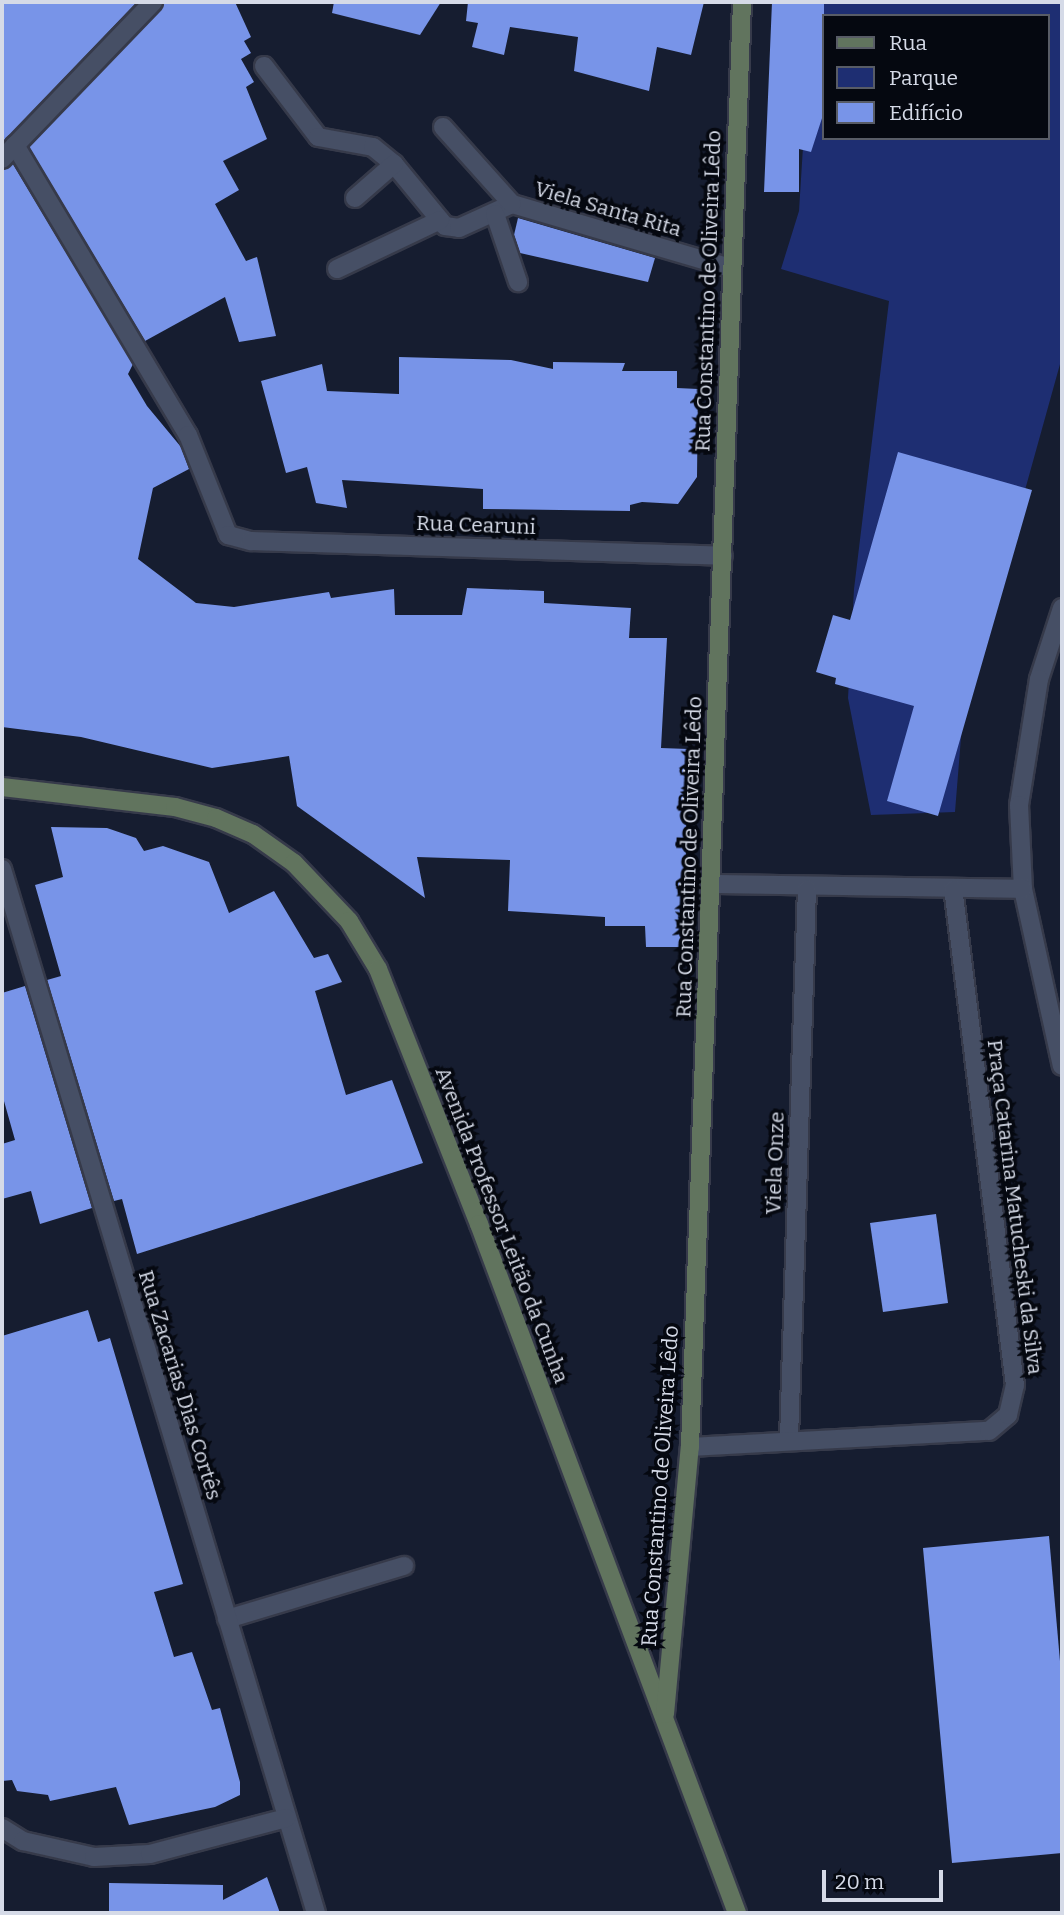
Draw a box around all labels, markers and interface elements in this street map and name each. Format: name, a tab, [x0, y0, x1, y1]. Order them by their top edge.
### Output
legend	[822, 14, 1050, 140]
text: Rua	[889, 30, 927, 56]
text: Parque	[889, 65, 958, 91]
text: Edifício	[889, 100, 963, 126]
street label: Rua Constantino de Oliveira Lêdo	[690, 130, 726, 452]
street label: Viela Santa Rita	[532, 176, 684, 242]
street label: Rua Cearuni	[416, 510, 536, 540]
street label: Rua Constantino de Oliveira Lêdo	[671, 696, 707, 1018]
street label: Praça Catarina Matucheski da Silva	[982, 1038, 1048, 1376]
street label: Avenida Professor Leitão da Cunha	[430, 1063, 574, 1387]
street label: Viela Onze	[761, 1111, 789, 1215]
street label: Rua Zacarias Dias Cortês	[133, 1267, 227, 1503]
street label: Rua Constantino de Oliveira Lêdo	[636, 1325, 684, 1647]
scale bar	[826, 1856, 947, 1900]
text: 20 m	[835, 1869, 884, 1895]

